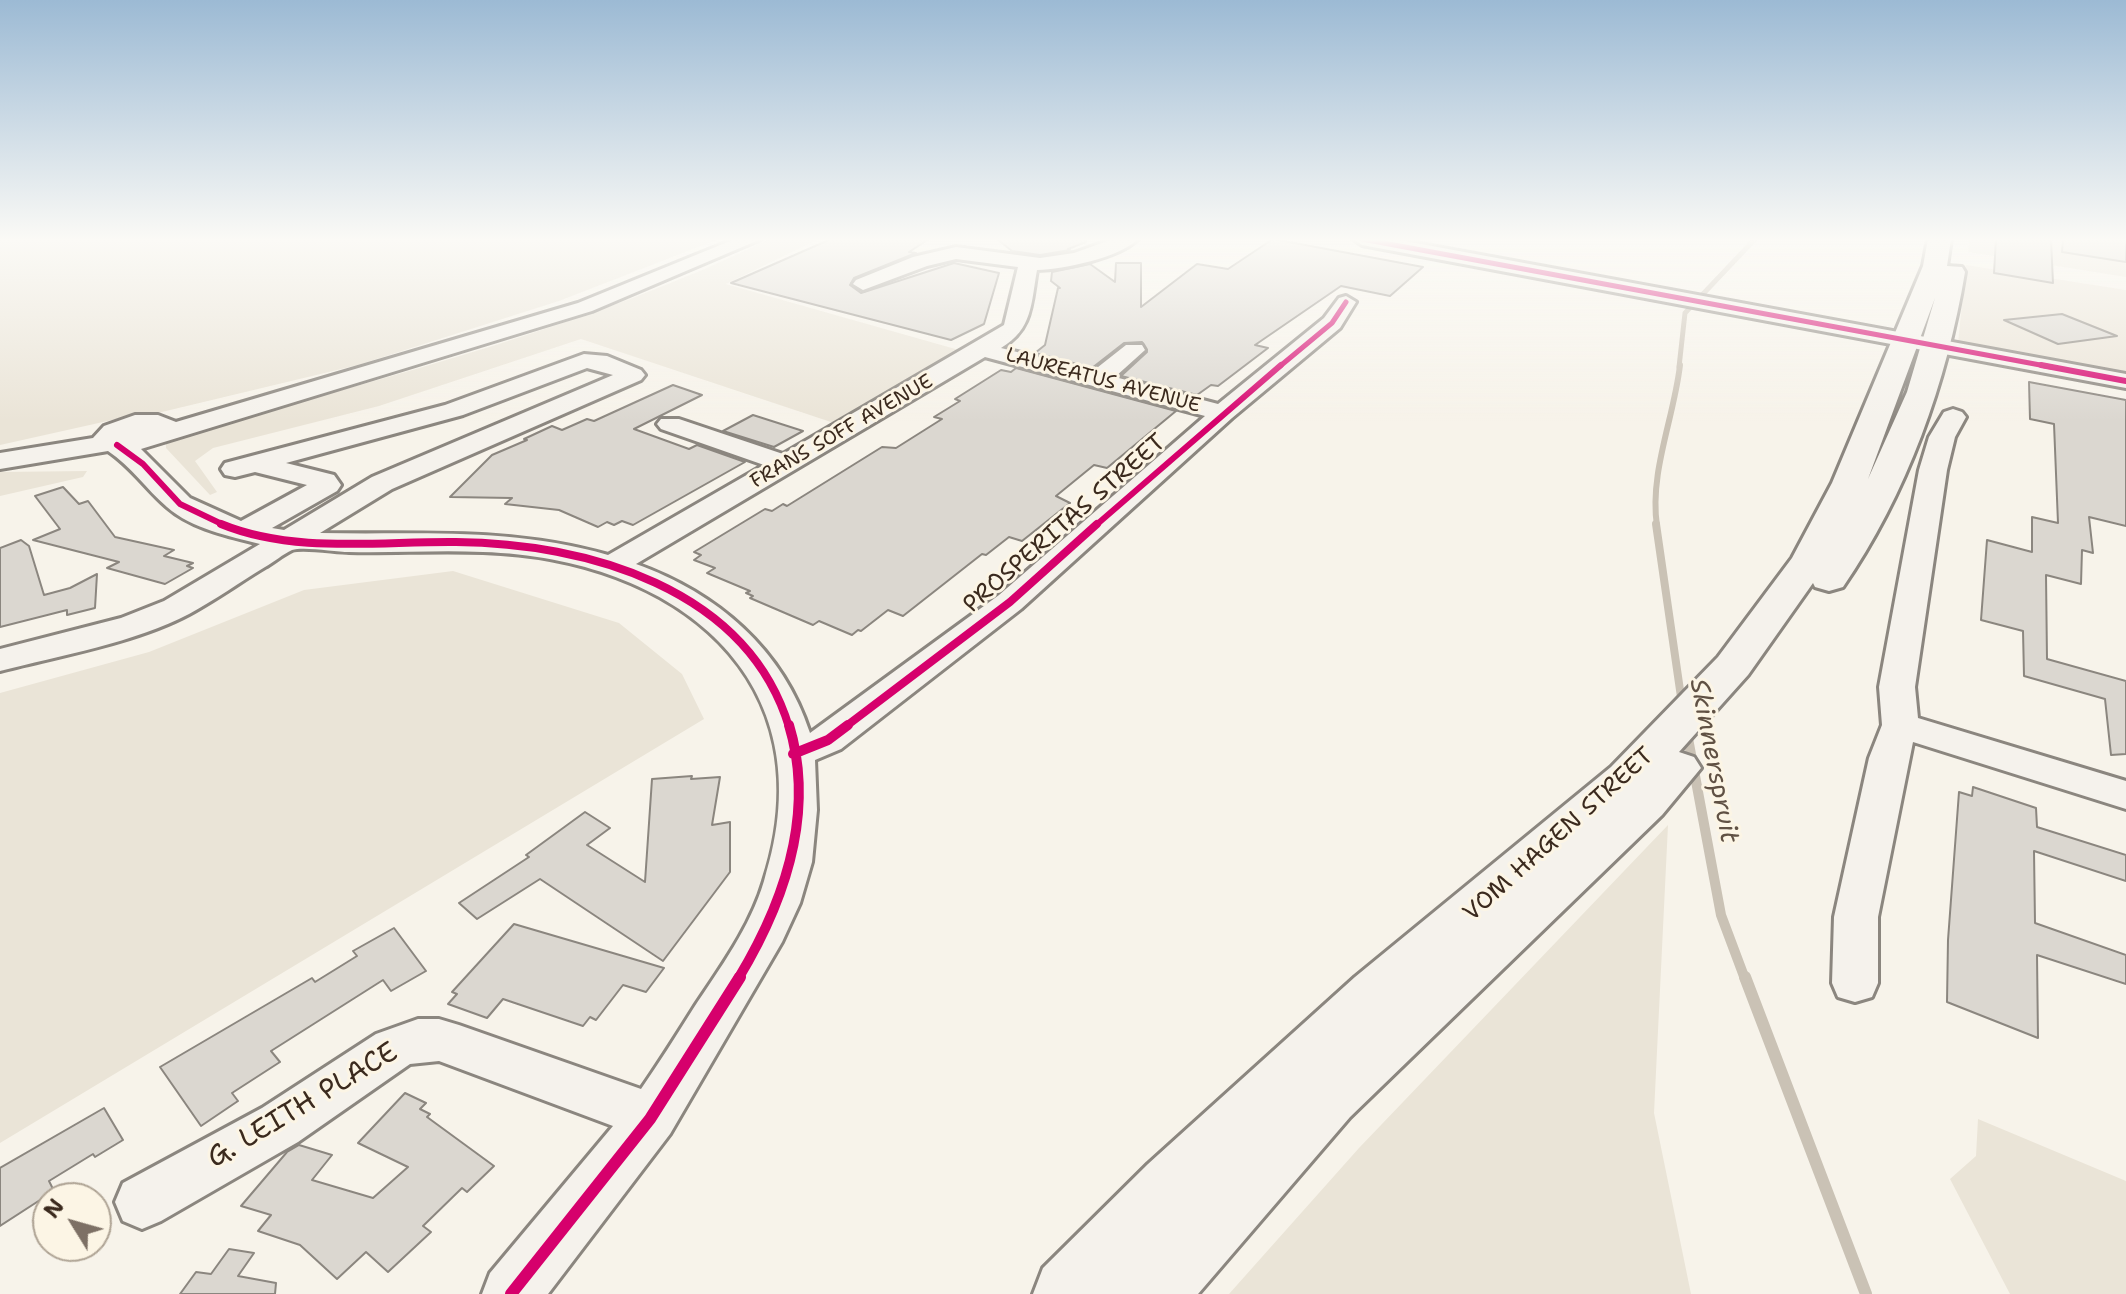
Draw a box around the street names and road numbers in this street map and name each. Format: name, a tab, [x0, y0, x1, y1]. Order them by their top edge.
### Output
street label: LAUREATUS AVENUE	[1003, 343, 1203, 419]
street label: FRANS SOFF AVENUE	[746, 370, 938, 494]
street label: PROSPERITAS STREET	[958, 428, 1172, 620]
street label: VOM HAGEN STREET	[1458, 742, 1660, 928]
street label: G. LEITH PLACE	[202, 1036, 404, 1176]

